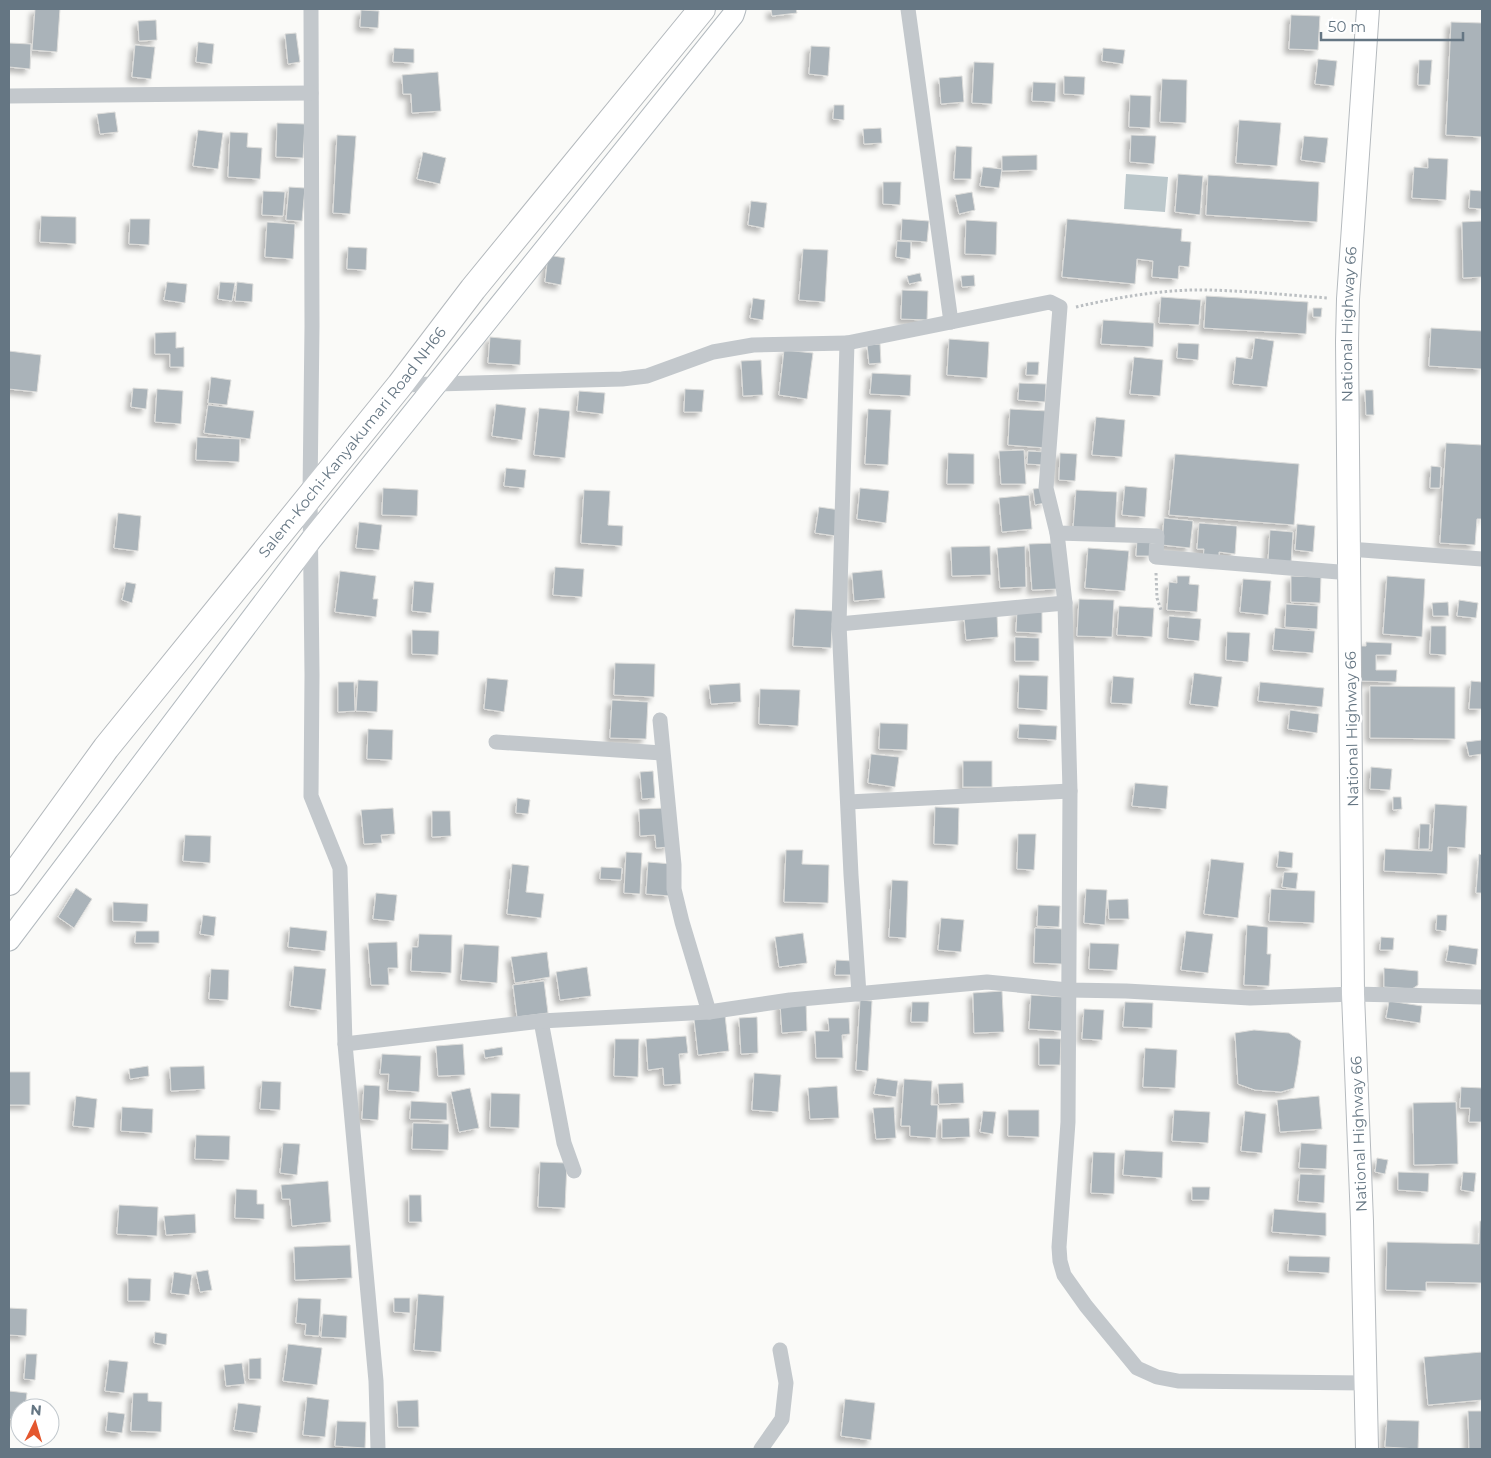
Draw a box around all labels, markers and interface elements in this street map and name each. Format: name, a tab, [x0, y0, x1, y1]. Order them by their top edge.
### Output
scale bar	[1321, 10, 1464, 42]
text: 50 m	[1328, 17, 1366, 36]
street label: National Highway 66	[1337, 246, 1361, 402]
street label: Salem-Kochi-Kanyakumari Road NH66	[254, 323, 450, 561]
street label: National Highway 66	[1341, 651, 1362, 807]
street label: National Highway 66	[1346, 1056, 1371, 1212]
north arrow	[10, 1398, 60, 1448]
text: N	[30, 1401, 43, 1420]

